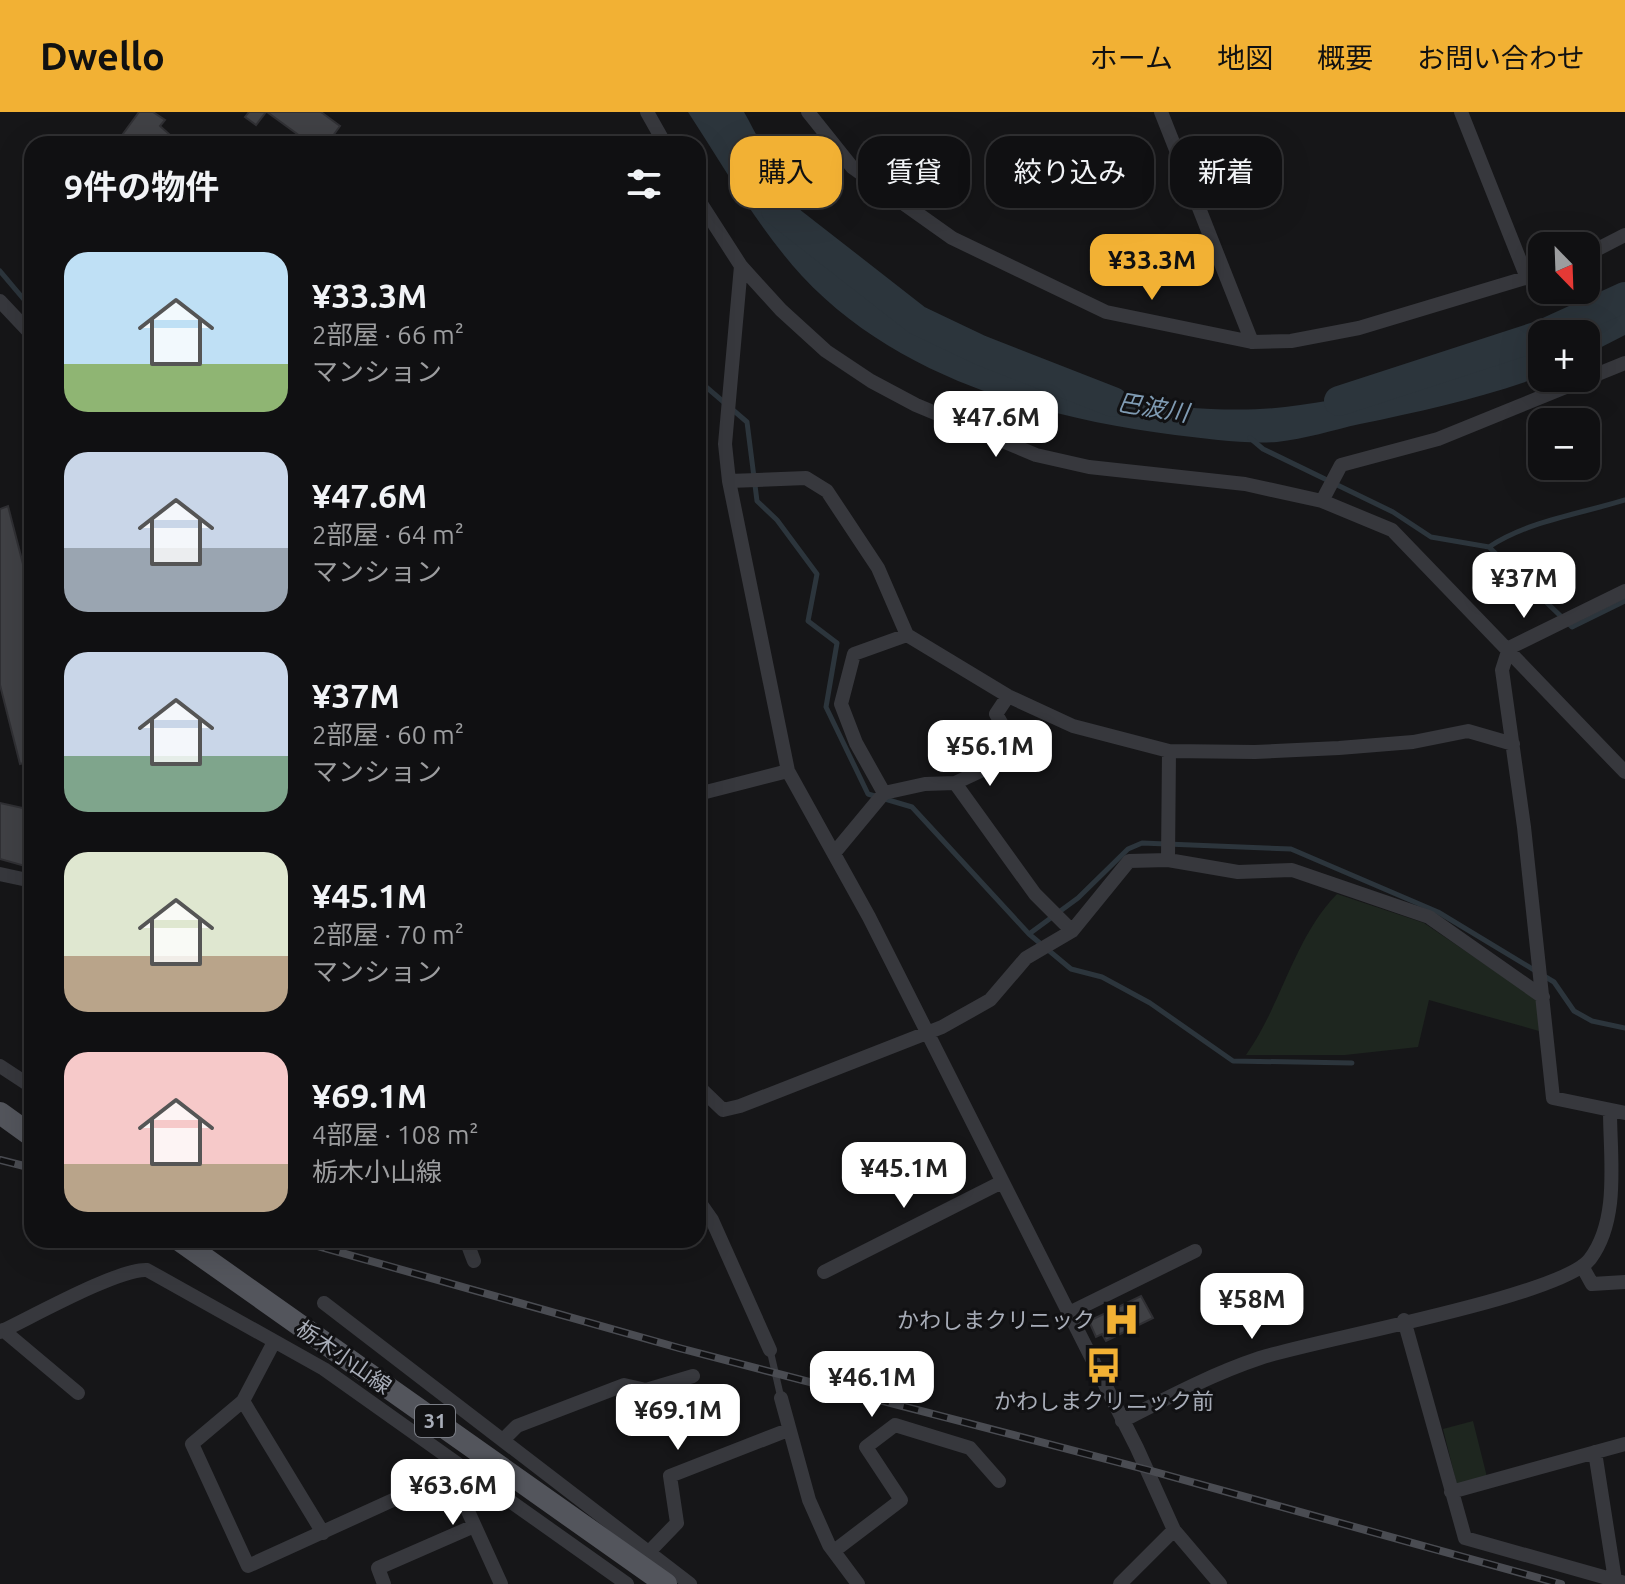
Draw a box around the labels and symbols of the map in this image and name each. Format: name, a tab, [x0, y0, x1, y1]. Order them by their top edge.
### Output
north arrow	[1528, 232, 1600, 304]
pin: ¥33.3M	[1087, 234, 1217, 302]
water label: 巴波川	[1115, 389, 1194, 427]
pin: ¥47.6M	[931, 391, 1061, 459]
pin: ¥37M	[1477, 552, 1571, 620]
pin: ¥56.1M	[925, 720, 1055, 788]
pin: ¥45.1M	[839, 1142, 969, 1210]
pin: ¥58M	[1205, 1273, 1299, 1341]
hospital icon: かわしまクリニック	[1102, 1301, 1140, 1339]
place label: かわしまクリニック	[897, 1307, 1095, 1332]
street label: 栃木小山線	[292, 1315, 397, 1398]
bus stop icon: かわしまクリニック前	[1085, 1346, 1123, 1384]
pin: ¥46.1M	[807, 1351, 937, 1419]
pin: ¥69.1M	[613, 1384, 743, 1452]
place label: かわしまクリニック前	[994, 1388, 1214, 1413]
road number: 31	[415, 1405, 455, 1437]
pin: ¥63.6M	[388, 1459, 518, 1527]

